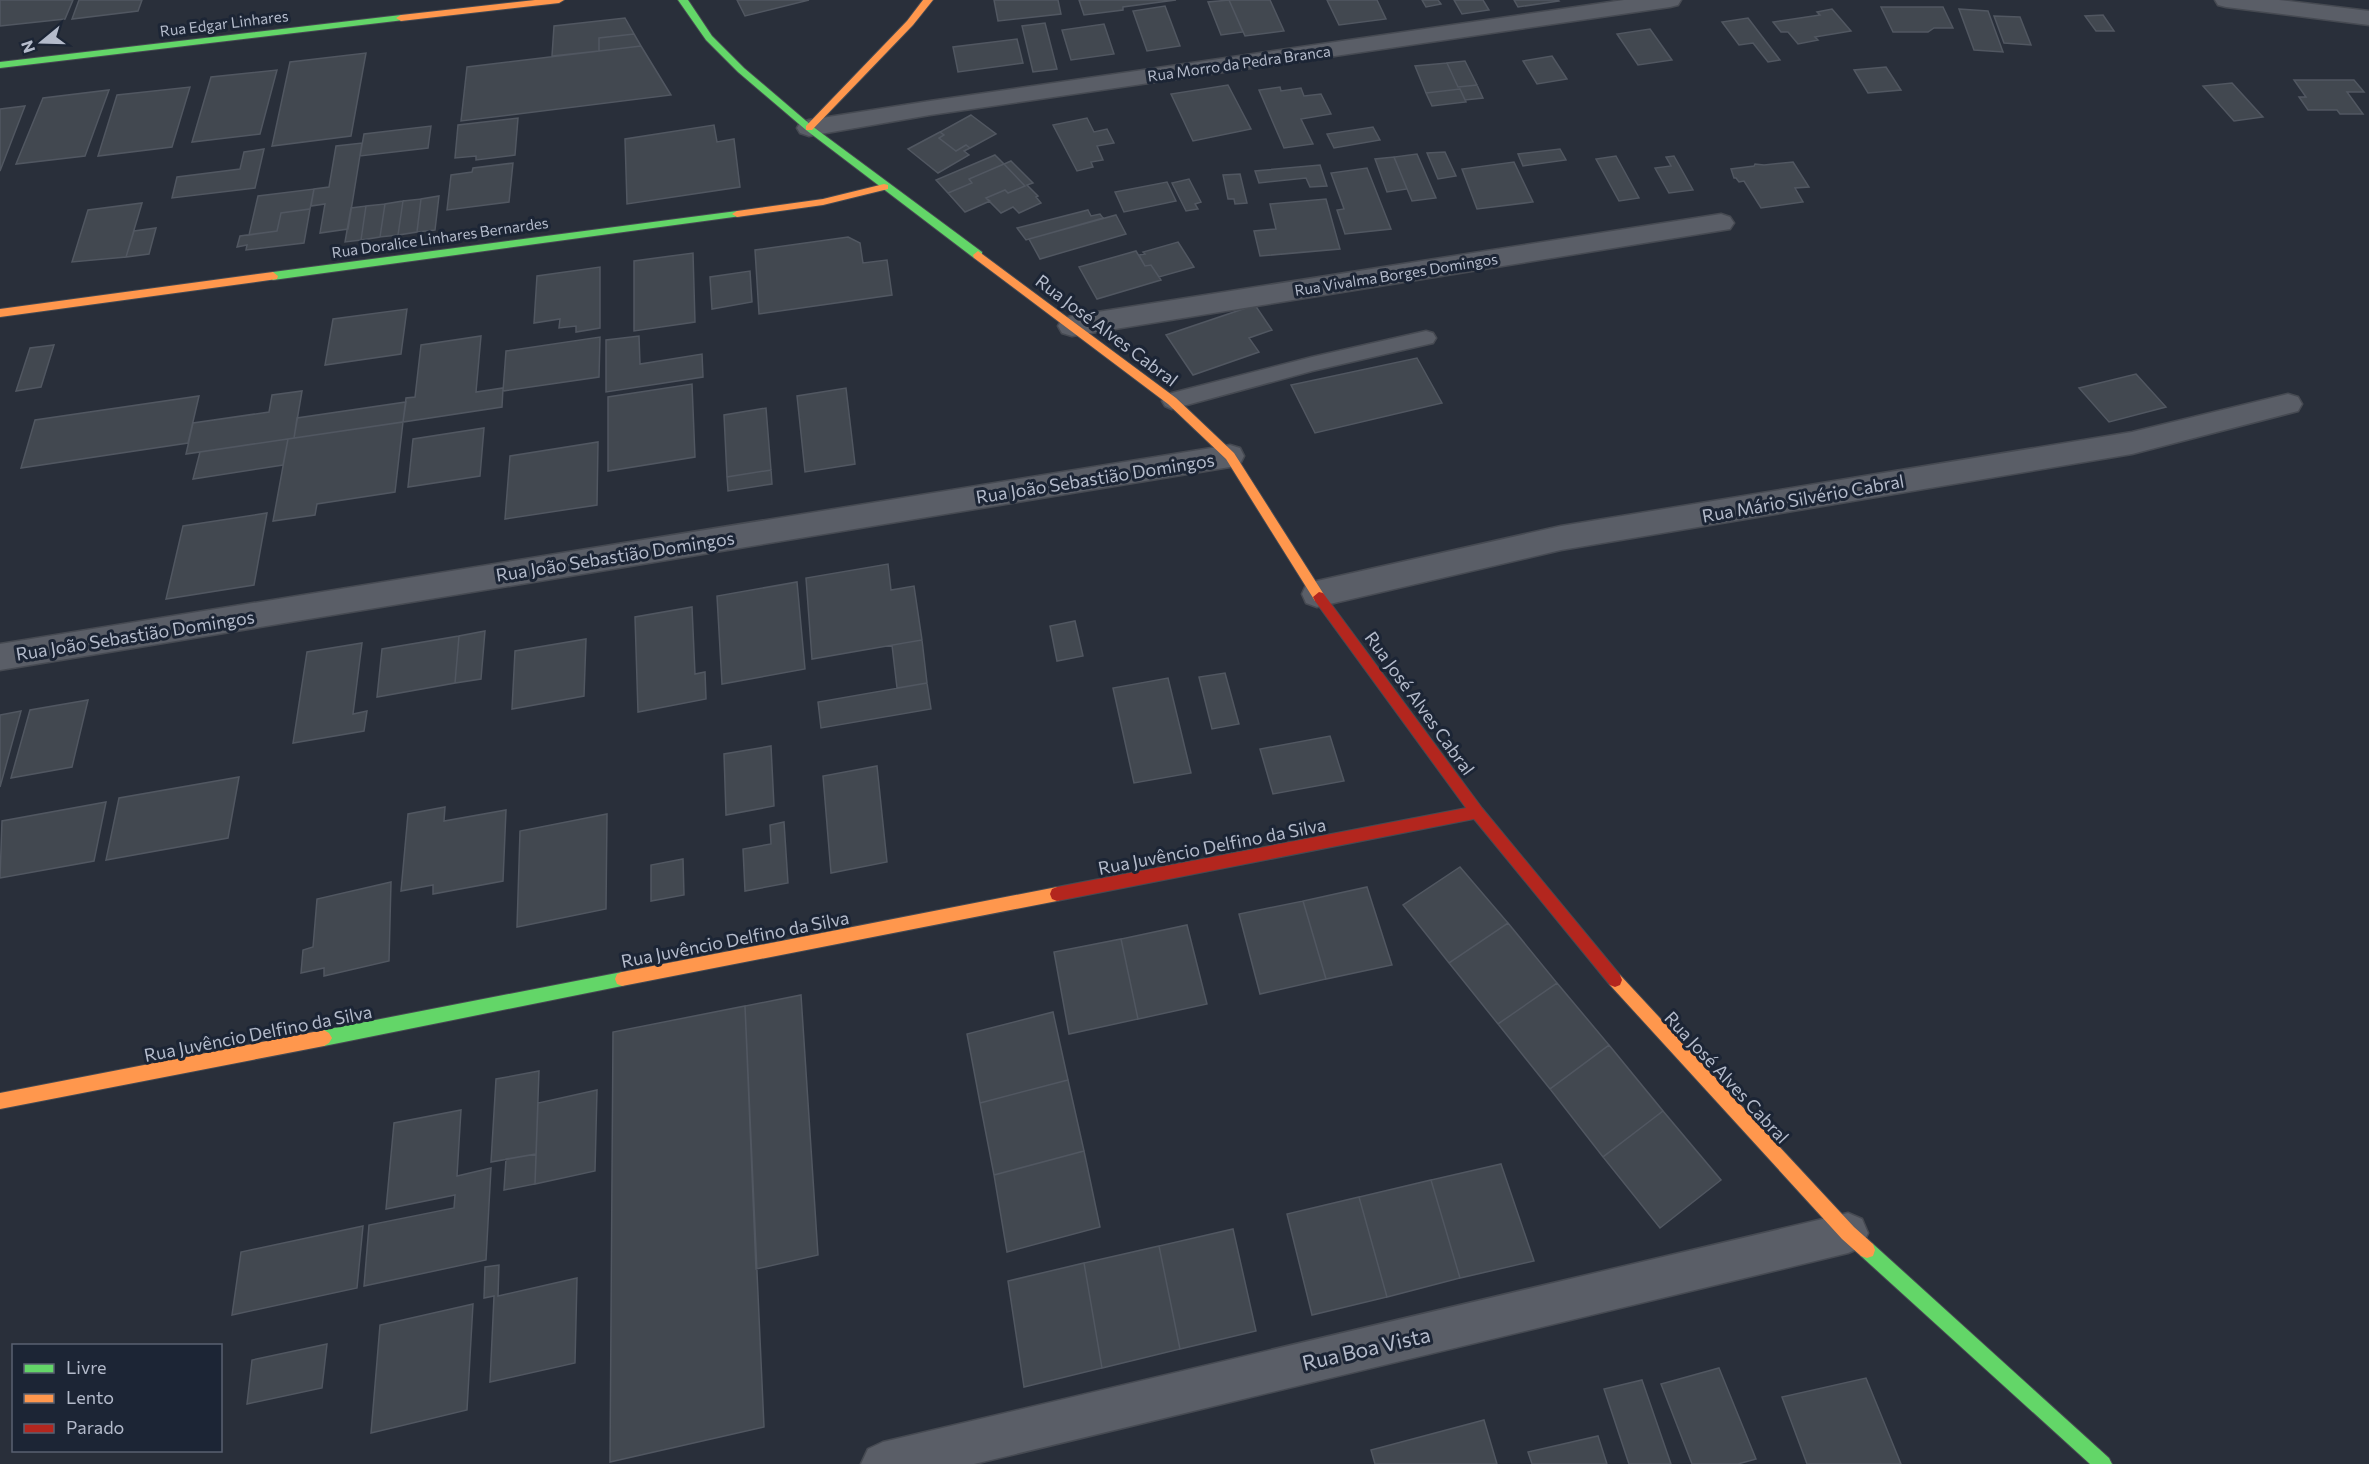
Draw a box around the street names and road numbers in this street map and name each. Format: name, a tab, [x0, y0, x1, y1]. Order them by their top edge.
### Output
street label: Rua Edgar Linhares	[159, 6, 289, 40]
street label: Rua Morro da Pedra Branca	[1146, 41, 1332, 85]
street label: Rua Doralice Linhares Bernardes	[331, 213, 550, 261]
street label: Rua Vivalma Borges Domingos	[1293, 249, 1499, 299]
street label: Rua José Alves Cabral	[1032, 269, 1182, 391]
street label: Rua João Sebastião Domingos	[974, 448, 1216, 508]
street label: Rua Mário Silvério Cabral	[1700, 469, 1906, 527]
street label: Rua João Sebastião Domingos	[494, 526, 736, 586]
street label: Rua João Sebastião Domingos	[14, 605, 256, 665]
street label: Rua José Alves Cabral	[1360, 627, 1480, 779]
street label: Rua Juvêncio Delfino da Silva	[1096, 813, 1328, 879]
street label: Rua Juvêncio Delfino da Silva	[619, 906, 851, 972]
street label: Rua Juvêncio Delfino da Silva	[142, 1000, 374, 1066]
street label: Rua José Alves Cabral	[1660, 1007, 1794, 1147]
street label: Rua Boa Vista	[1300, 1321, 1432, 1375]

